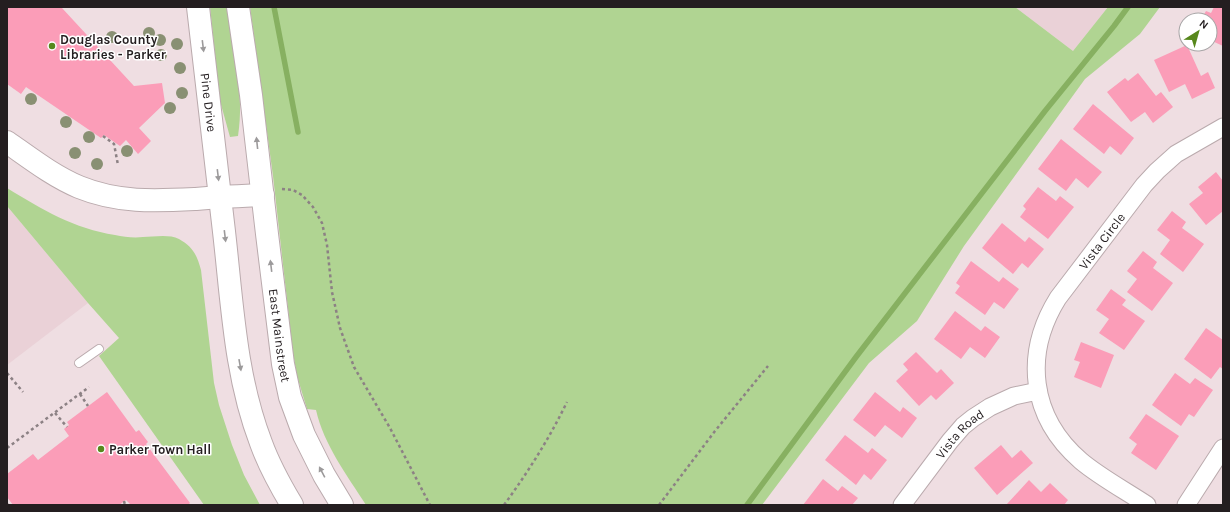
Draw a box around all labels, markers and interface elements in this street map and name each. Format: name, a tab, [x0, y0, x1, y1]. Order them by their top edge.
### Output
north arrow	[1178, 12, 1218, 52]
text: N	[1197, 17, 1211, 32]
place label: Douglas County Libraries - Parker	[60, 32, 167, 62]
one-way arrow	[199, 40, 206, 52]
marker: Douglas County Libraries - Parker	[47, 41, 57, 51]
street label: Pine Drive	[198, 72, 219, 133]
one-way arrow	[254, 137, 260, 149]
one-way arrow	[215, 169, 221, 181]
street label: Vista Circle	[1076, 210, 1128, 272]
one-way arrow	[222, 230, 228, 242]
one-way arrow	[267, 260, 274, 272]
street label: East Mainstreet	[266, 288, 294, 383]
one-way arrow	[238, 359, 244, 371]
street label: Vista Road	[933, 406, 987, 461]
place label: Parker Town Hall	[109, 442, 211, 457]
marker: Parker Town Hall	[96, 444, 106, 454]
one-way arrow	[319, 466, 325, 478]

